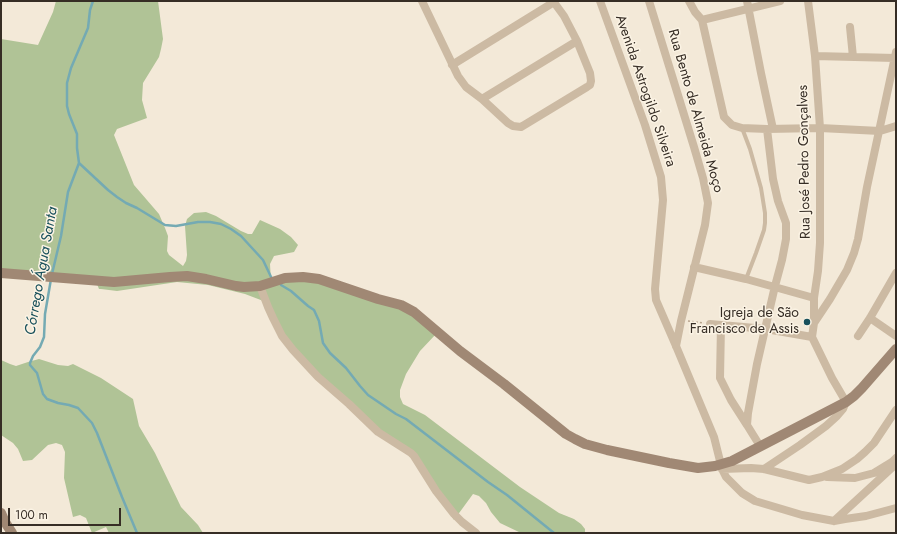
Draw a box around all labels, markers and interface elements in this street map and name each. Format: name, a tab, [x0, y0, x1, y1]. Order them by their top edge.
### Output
street label: Avenida Astrogildo Silveira	[611, 13, 679, 169]
street label: Rua Bento de Almeida Moço	[664, 27, 726, 195]
street label: Rua José Pedro Gonçalves	[795, 85, 815, 239]
water label: Córrego Água Santa	[22, 205, 62, 337]
place label: Igreja de São Francisco de Assis	[690, 306, 799, 338]
marker: Igreja de São Francisco de Assis	[802, 317, 812, 327]
scale bar	[10, 500, 123, 526]
text: 100 m	[15, 506, 48, 524]

